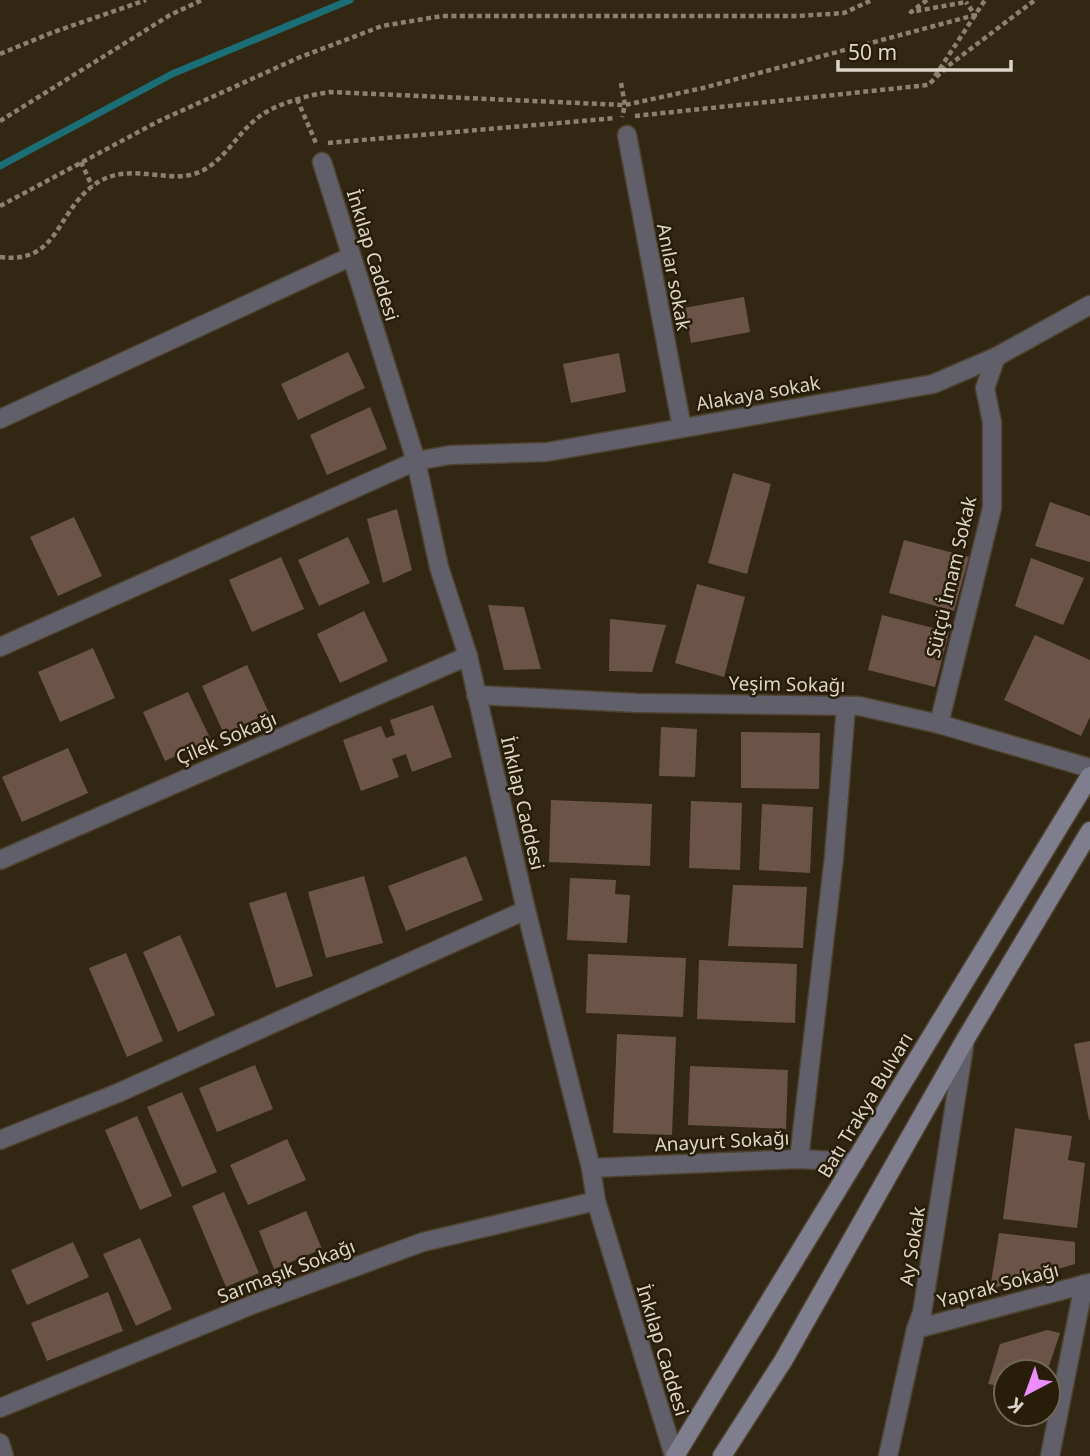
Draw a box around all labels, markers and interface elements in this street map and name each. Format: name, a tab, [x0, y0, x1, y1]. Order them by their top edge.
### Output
scale bar	[838, 28, 1011, 72]
text: 50 m	[848, 38, 897, 66]
street label: İnkılap Caddesi	[341, 186, 405, 324]
street label: Anılar sokak	[651, 221, 697, 333]
street label: Alakaya sokak	[694, 369, 822, 417]
street label: Sütçü İmam Sokak	[920, 494, 982, 660]
street label: Yeşim Sokağı	[729, 670, 845, 698]
street label: Çilek Sokağı	[172, 705, 280, 771]
street label: İnkılap Caddesi	[495, 734, 551, 872]
street label: Batı Trakya Bulvarı	[811, 1028, 919, 1182]
street label: Anayurt Sokağı	[654, 1124, 790, 1158]
street label: Ay Sokak	[893, 1205, 931, 1287]
street label: Sarmaşık Sokağı	[213, 1233, 359, 1309]
street label: Yaprak Sokağı	[934, 1256, 1062, 1314]
street label: İnkılap Caddesi	[631, 1281, 695, 1419]
north arrow	[992, 1358, 1062, 1428]
text: K	[1002, 1392, 1029, 1420]

